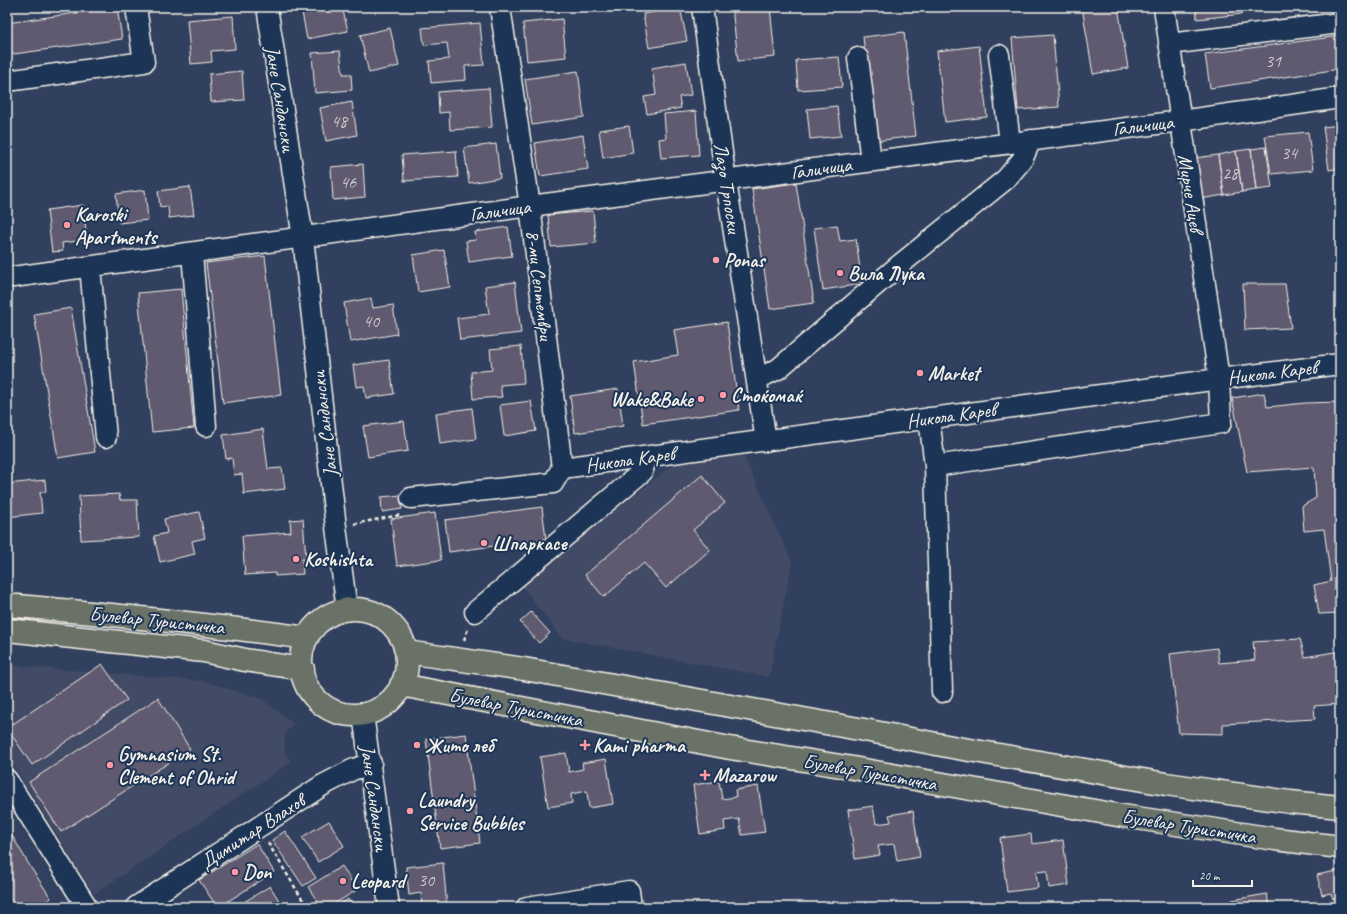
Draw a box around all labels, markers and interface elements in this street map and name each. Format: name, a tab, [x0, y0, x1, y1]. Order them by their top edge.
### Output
street label: Јане Сандански	[260, 43, 301, 155]
house number: 31	[1265, 50, 1282, 72]
street label: Галичица	[1111, 109, 1176, 142]
house number: 48	[331, 110, 349, 132]
street label: Лазо Трпоски	[707, 141, 747, 237]
house number: 34	[1281, 142, 1299, 164]
street label: Галичица	[789, 152, 854, 185]
street label: Мирче Ацев	[1172, 152, 1210, 239]
house number: 28	[1222, 162, 1240, 184]
house number: 46	[340, 171, 357, 193]
street label: Галичица	[468, 194, 533, 227]
place label: Karoski Apartments	[75, 202, 158, 250]
marker: Karoski Apartments	[62, 220, 72, 230]
street label: 8-ми Септември	[520, 228, 559, 343]
place label: Ponas	[724, 248, 766, 273]
marker: Ponas	[711, 255, 721, 265]
place label: Вила Лука	[848, 261, 926, 286]
marker: Вила Лука	[835, 268, 845, 278]
house number: 40	[363, 310, 381, 332]
street label: Никола Карев	[1226, 354, 1323, 390]
place label: Market	[928, 361, 983, 386]
street label: Јане Сандански	[305, 368, 344, 479]
marker: Market	[915, 368, 925, 378]
place label: Стоќомаќ	[731, 383, 804, 408]
place label: Wake&Bake	[611, 387, 694, 412]
marker: Стоќомаќ	[718, 390, 728, 400]
marker: Wake&Bake	[696, 394, 706, 404]
street label: Никола Карев	[905, 396, 1002, 434]
street label: Никола Карев	[584, 440, 681, 478]
place label: Шпаркасе	[492, 531, 568, 556]
marker: Шпаркасе	[479, 538, 489, 548]
place label: Koshishta	[304, 547, 374, 572]
marker: Koshishta	[291, 554, 301, 564]
street label: Булевар Туристичка	[88, 601, 227, 640]
street label: Булевар Туристичка	[447, 682, 586, 733]
place label: Жито леб	[425, 733, 498, 758]
place label: Kami pharma	[593, 733, 687, 758]
marker: Жито леб	[412, 740, 422, 750]
marker: Kami pharma	[580, 740, 590, 750]
place label: Gymnasium St. Clement of Ohrid	[118, 742, 238, 790]
street label: Јане Сандански	[355, 742, 394, 854]
street label: Булевар Туристичка	[801, 748, 940, 797]
marker: Gymnasium St. Clement of Ohrid	[105, 760, 115, 770]
place label: Mazarow	[713, 763, 777, 788]
marker: Mazarow	[700, 770, 710, 780]
street label: Димитар Влахов	[195, 786, 313, 875]
place label: Laundry Service Bubbles	[418, 788, 526, 836]
street label: Булевар Туристичка	[1120, 804, 1259, 850]
marker: Laundry Service Bubbles	[405, 806, 415, 816]
place label: Don	[243, 860, 272, 885]
scale bar	[1193, 862, 1252, 888]
marker: Don	[230, 867, 240, 877]
text: 20 m	[1199, 868, 1221, 884]
place label: Leopard	[351, 869, 409, 894]
house number: 30	[418, 869, 436, 891]
marker: Leopard	[338, 876, 348, 886]

